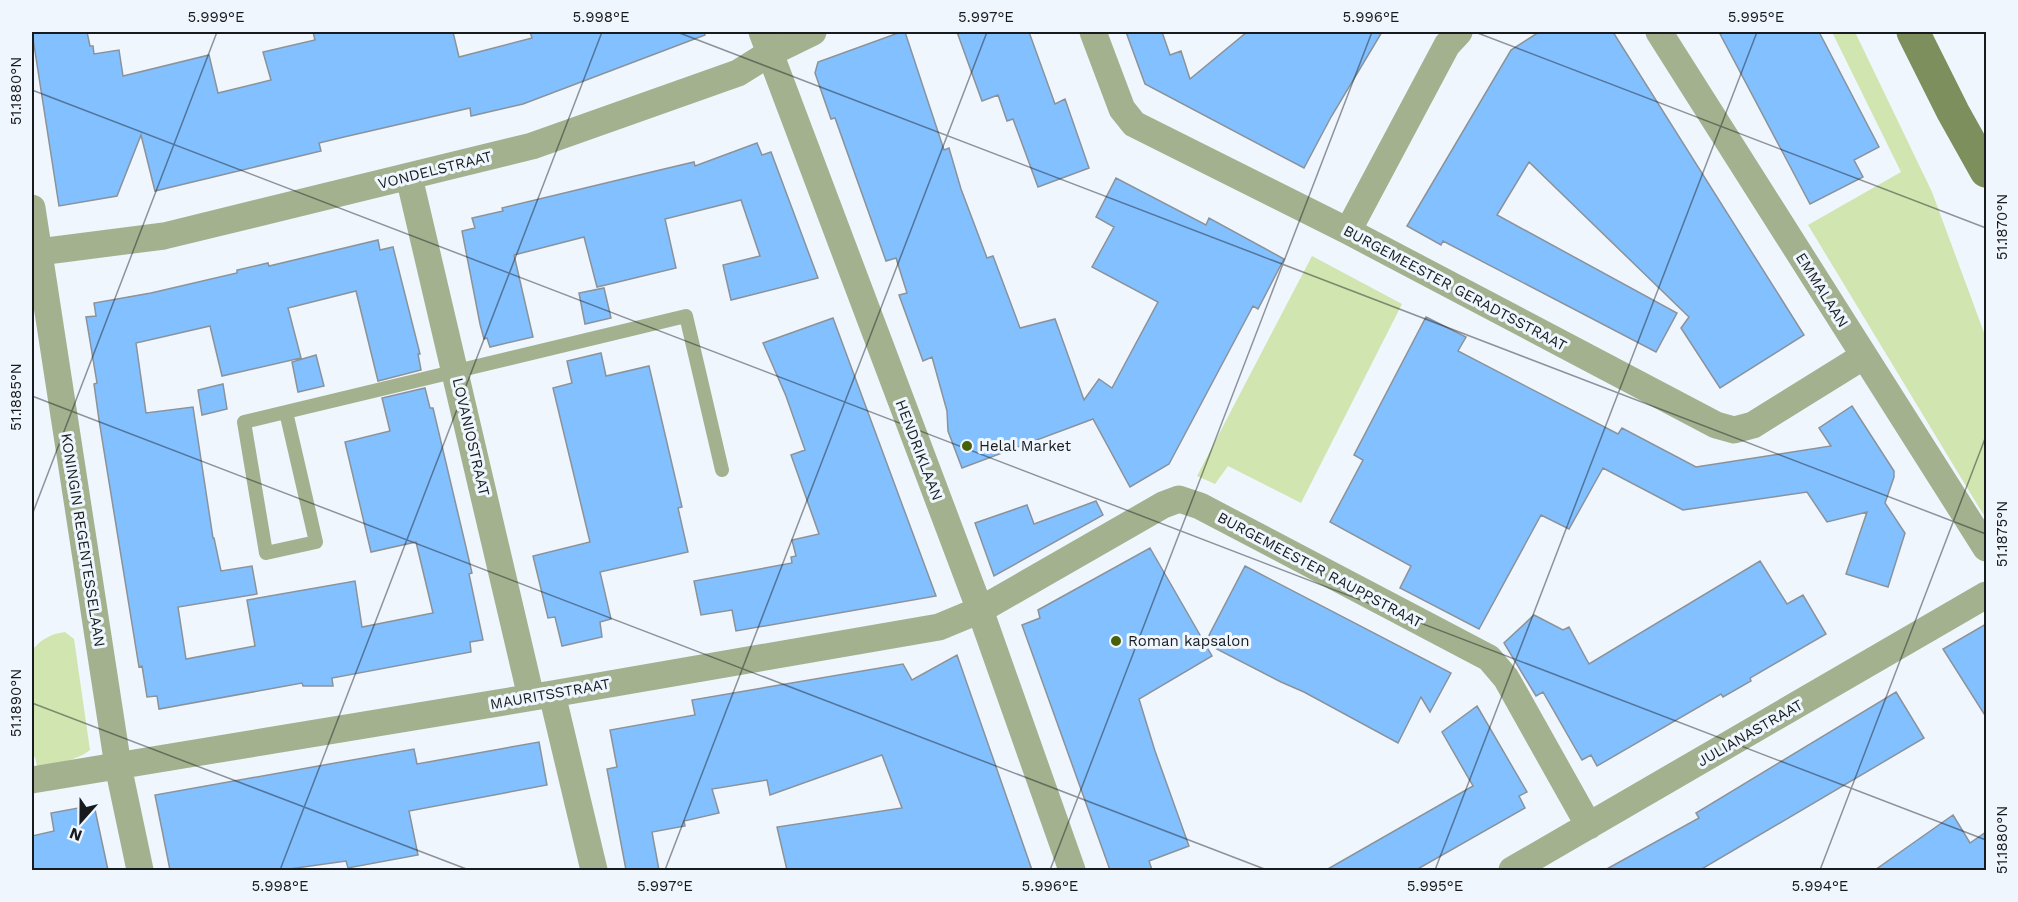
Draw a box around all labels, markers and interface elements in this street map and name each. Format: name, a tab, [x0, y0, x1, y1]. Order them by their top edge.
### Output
text: 5.999°E	[188, 8, 244, 26]
text: 5.998°E	[573, 8, 629, 26]
text: 5.997°E	[958, 8, 1014, 26]
text: 5.996°E	[1343, 8, 1399, 26]
text: 5.995°E	[1728, 8, 1784, 26]
text: 51.1880°N	[7, 57, 25, 125]
street label: VONDELSTRAAT	[376, 147, 494, 193]
text: 51.1870°N	[1993, 194, 2011, 260]
street label: BURGEMEESTER GERADTSSTRAAT	[1340, 221, 1570, 355]
street label: EMMALAAN	[1792, 249, 1852, 331]
text: 51.1885°N	[7, 363, 25, 431]
street label: LOVANIOSTRAAT	[449, 376, 493, 498]
street label: HENDRIKLAAN	[892, 397, 946, 503]
street label: KONINGIN REGENTESSELAAN	[57, 432, 109, 648]
place label: Helal Market	[979, 437, 1072, 455]
marker: Helal Market	[960, 439, 974, 453]
text: 51.1875°N	[1993, 501, 2011, 567]
street label: BURGEMEESTER RAUPPSTRAAT	[1214, 508, 1426, 632]
place label: Roman kapsalon	[1128, 632, 1249, 650]
marker: Roman kapsalon	[1109, 634, 1123, 648]
text: 51.1890°N	[7, 669, 25, 737]
street label: MAURITSSTRAAT	[489, 675, 611, 713]
street label: JULIANASTRAAT	[1694, 695, 1806, 771]
north arrow	[51, 791, 111, 851]
text: 51.1880°N	[1993, 806, 2011, 874]
text: N	[67, 824, 85, 846]
text: 5.998°E	[252, 877, 308, 895]
text: 5.997°E	[637, 877, 693, 895]
text: 5.996°E	[1022, 877, 1078, 895]
text: 5.995°E	[1407, 877, 1463, 895]
text: 5.994°E	[1792, 877, 1848, 895]

